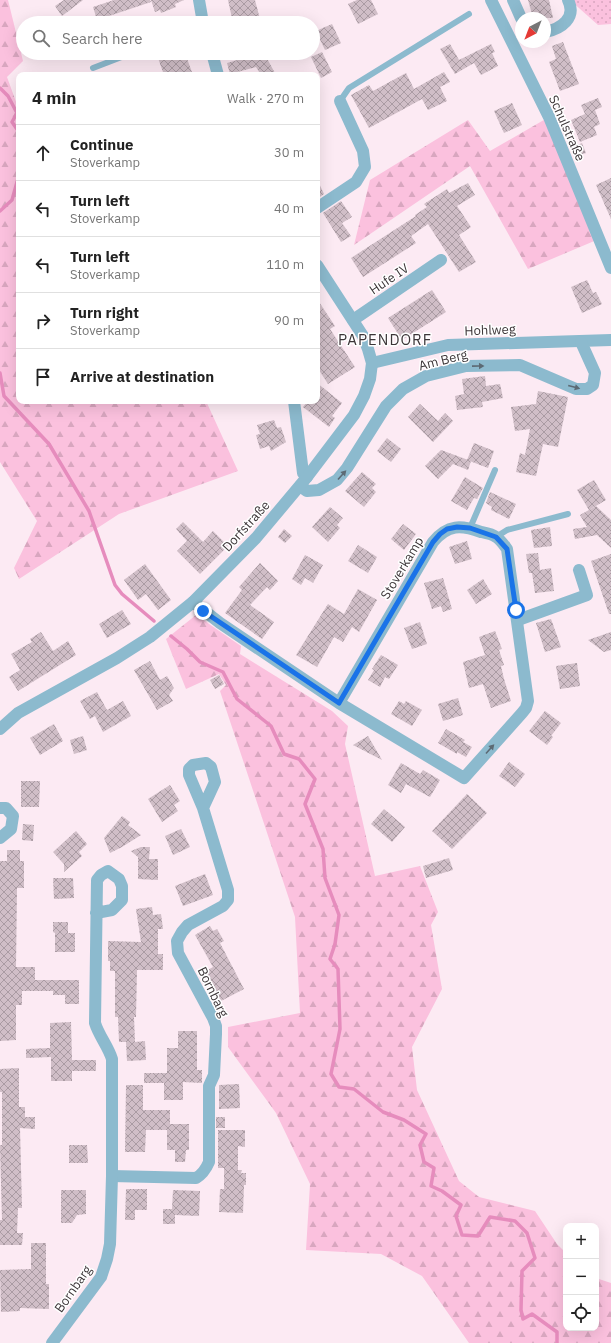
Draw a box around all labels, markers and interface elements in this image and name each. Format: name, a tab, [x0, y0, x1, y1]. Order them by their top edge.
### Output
north arrow	[515, 12, 551, 48]
search box	[16, 16, 320, 60]
icon: search	[30, 27, 52, 49]
text: Search here	[62, 29, 142, 48]
text: 4 min	[32, 87, 76, 109]
text: Walk · 270 m	[227, 90, 304, 107]
street label: Schulstraße	[545, 92, 589, 164]
text: Continue	[70, 135, 134, 154]
icon: ahead	[32, 142, 54, 164]
text: 30 m	[274, 144, 304, 161]
text: Stoverkamp	[70, 154, 140, 171]
text: Turn left	[70, 191, 130, 210]
icon: left	[32, 198, 54, 220]
text: 40 m	[274, 200, 304, 217]
text: Stoverkamp	[70, 210, 140, 227]
text: Turn left	[70, 247, 130, 266]
icon: left	[32, 254, 54, 276]
text: 110 m	[266, 256, 304, 273]
street label: Hufe IV	[366, 260, 412, 298]
text: Stoverkamp	[70, 266, 140, 283]
text: Turn right	[70, 303, 139, 322]
icon: right	[32, 310, 54, 332]
text: 90 m	[274, 312, 304, 329]
street label: Hohlweg	[464, 321, 516, 339]
text: Stoverkamp	[70, 322, 140, 339]
district label: PAPENDORF	[338, 330, 432, 349]
street label: Am Berg	[417, 346, 469, 374]
one-way arrow	[472, 363, 485, 369]
icon: arrive	[32, 366, 54, 388]
text: Arrive at destination	[70, 367, 214, 386]
one-way arrow	[568, 385, 581, 391]
one-way arrow	[337, 470, 346, 480]
street label: Dorfstraße	[219, 497, 273, 555]
street label: Stoverkamp	[377, 534, 427, 602]
route start	[507, 601, 525, 619]
route end	[194, 602, 212, 620]
one-way arrow	[485, 744, 495, 754]
street label: Bornbarg	[194, 964, 232, 1020]
map controls	[563, 1223, 599, 1331]
button: +	[563, 1223, 599, 1259]
button: −	[563, 1259, 599, 1295]
street label: Bornbarg	[51, 1262, 95, 1316]
button: locate	[563, 1295, 599, 1331]

